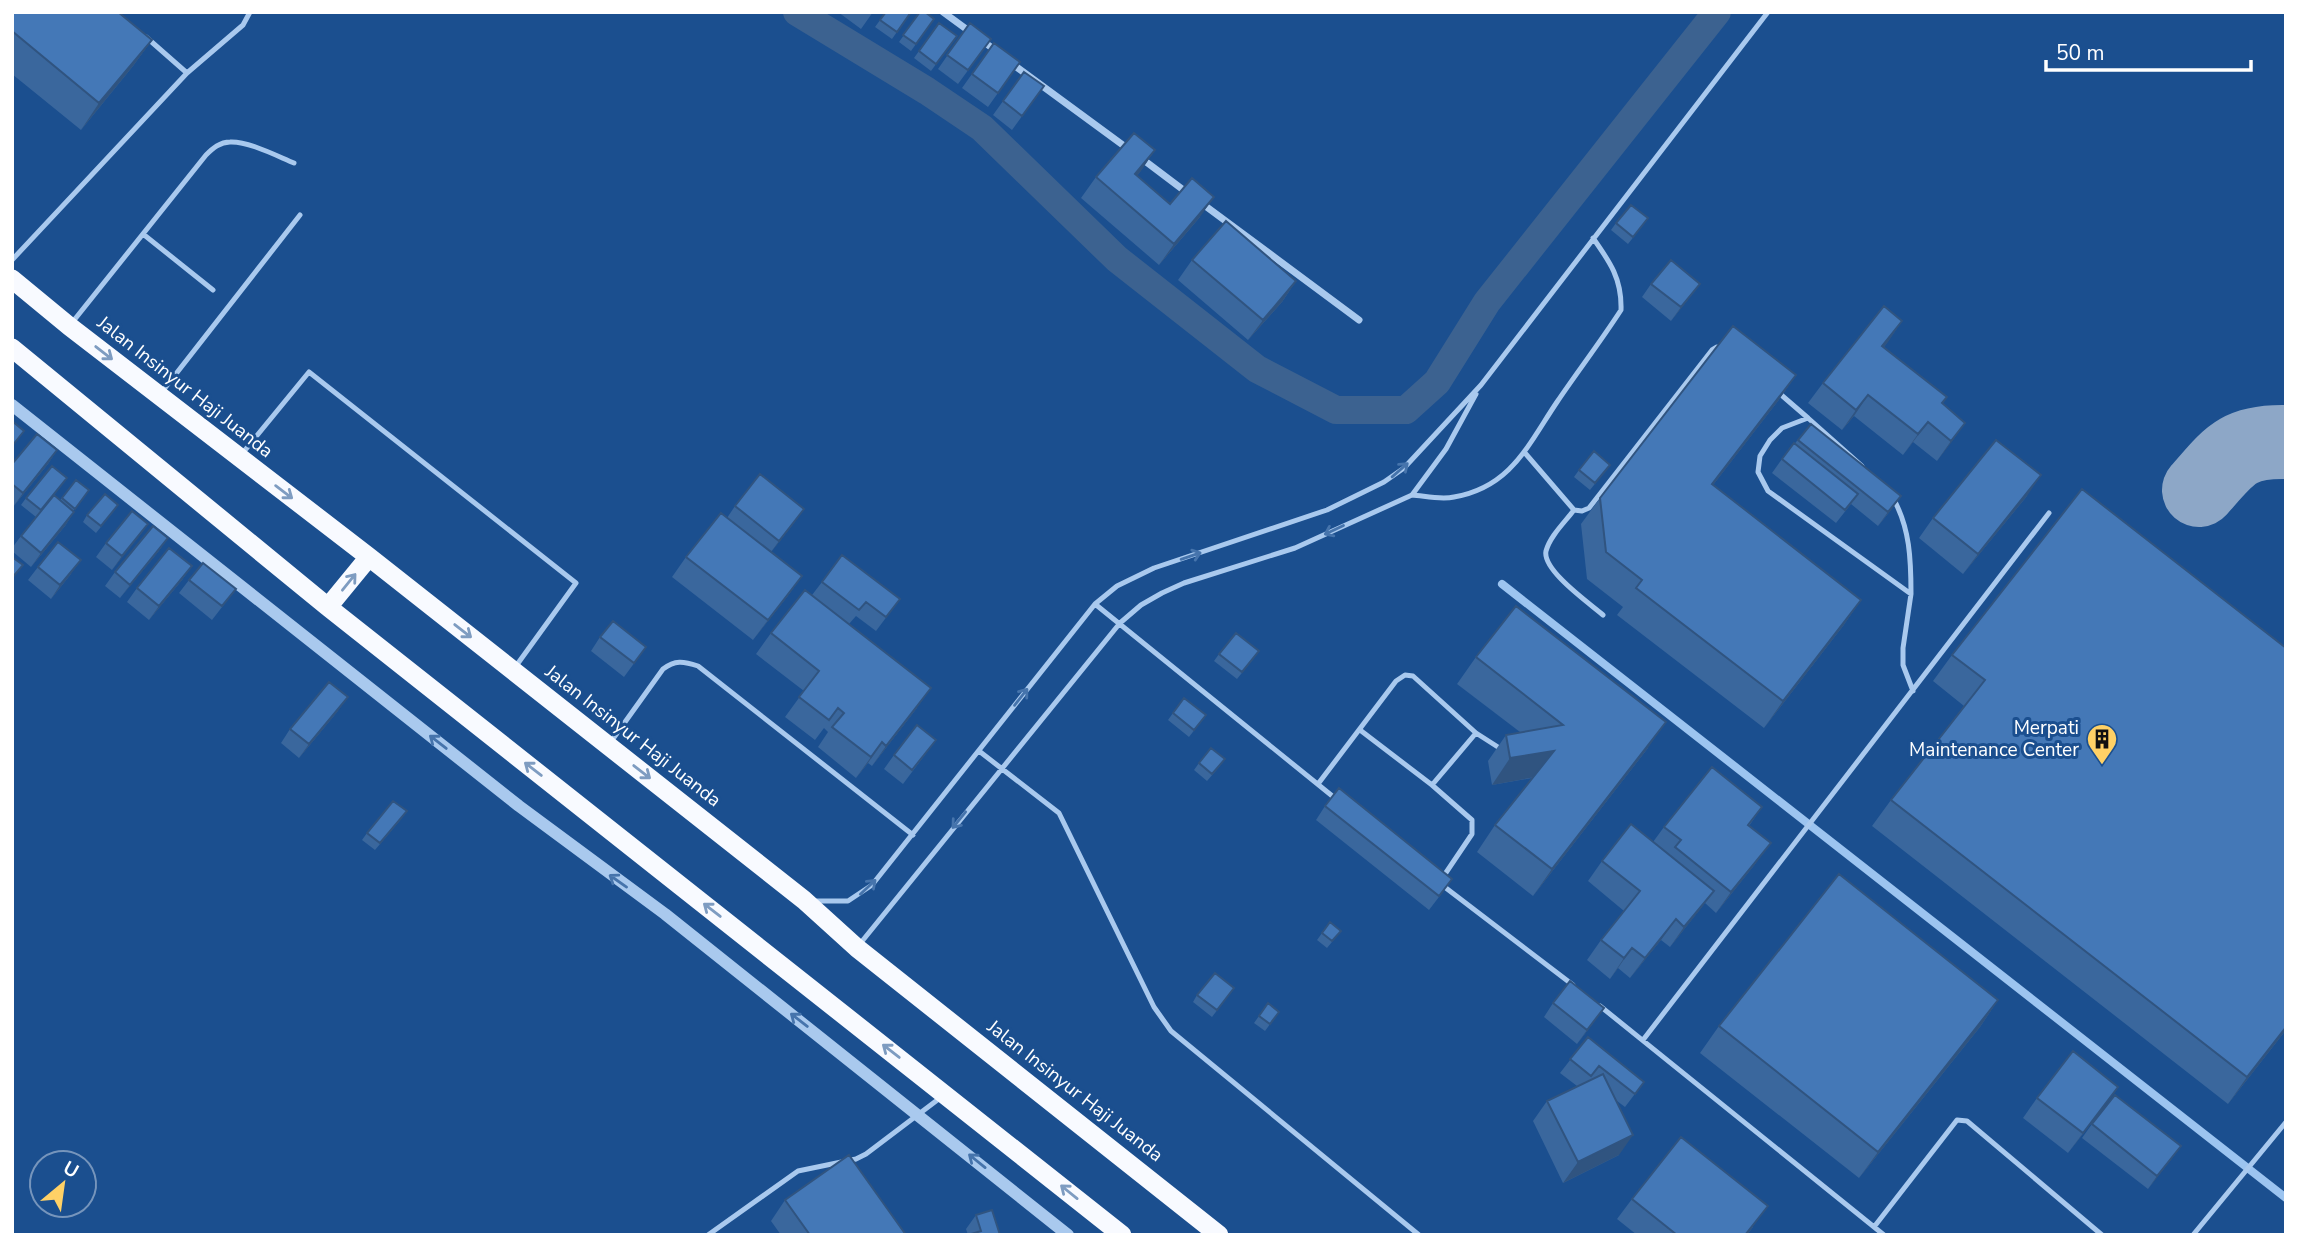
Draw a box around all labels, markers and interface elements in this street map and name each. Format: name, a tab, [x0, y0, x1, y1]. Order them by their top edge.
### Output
scale bar	[2046, 28, 2251, 72]
text: 50 m	[2056, 39, 2105, 67]
street label: Jalan Insinyur Haji Juanda	[91, 309, 278, 464]
one-way arrow	[94, 345, 112, 360]
one-way arrow	[1391, 462, 1409, 478]
one-way arrow	[274, 484, 292, 499]
one-way arrow	[1324, 524, 1345, 537]
one-way arrow	[1180, 548, 1202, 561]
one-way arrow	[341, 574, 357, 592]
one-way arrow	[454, 624, 472, 639]
street label: Jalan Insinyur Haji Juanda	[539, 658, 726, 813]
one-way arrow	[1014, 689, 1029, 707]
place label: Merpati Maintenance Center	[1909, 715, 2079, 763]
building icon: Merpati Maintenance Center	[2085, 722, 2119, 766]
one-way arrow	[430, 735, 448, 750]
one-way arrow	[525, 761, 543, 776]
one-way arrow	[632, 765, 651, 780]
one-way arrow	[951, 810, 966, 828]
one-way arrow	[609, 874, 628, 888]
one-way arrow	[859, 879, 877, 895]
one-way arrow	[703, 902, 722, 917]
one-way arrow	[790, 1012, 808, 1027]
street label: Jalan Insinyur Haji Juanda	[981, 1013, 1168, 1168]
one-way arrow	[882, 1043, 900, 1058]
north arrow	[28, 1149, 98, 1219]
one-way arrow	[968, 1153, 986, 1169]
text: U	[58, 1155, 83, 1185]
one-way arrow	[1060, 1185, 1078, 1200]

